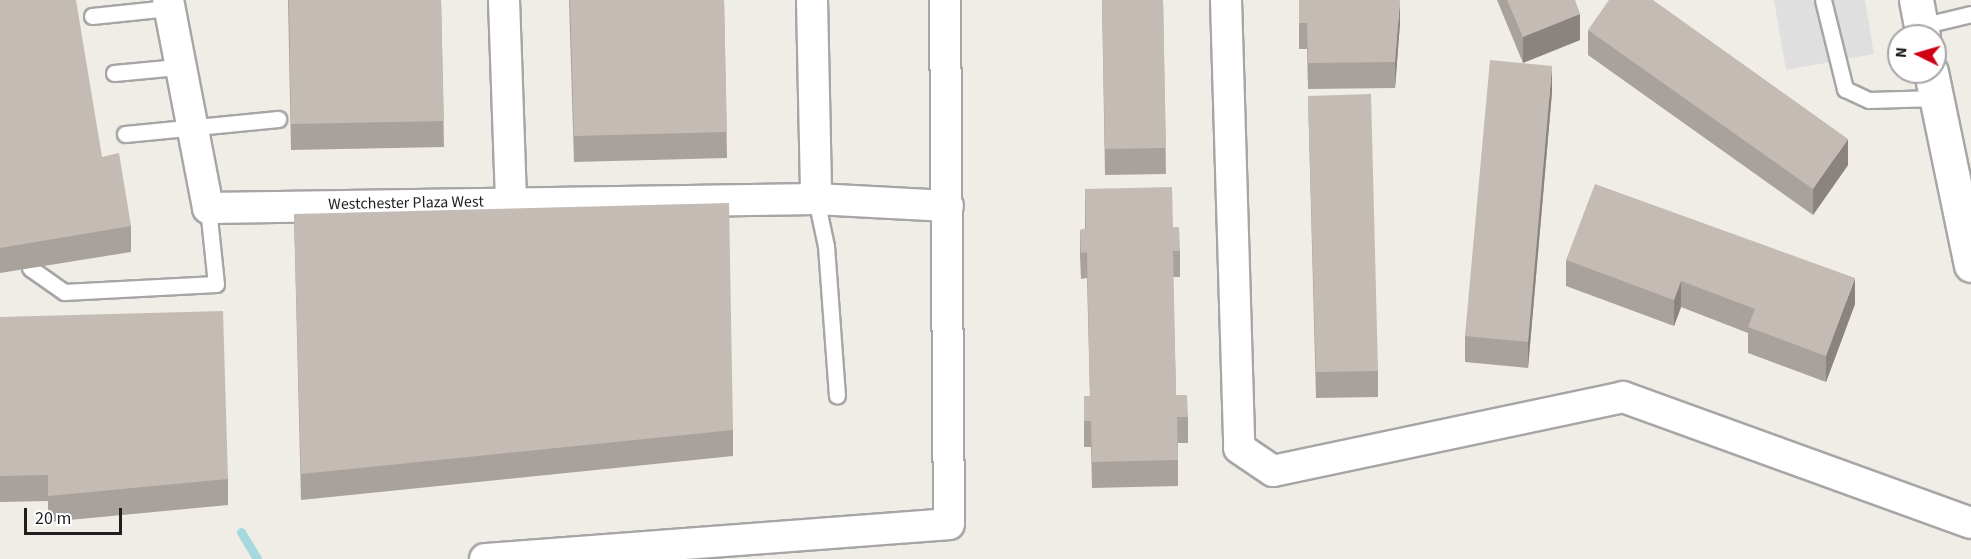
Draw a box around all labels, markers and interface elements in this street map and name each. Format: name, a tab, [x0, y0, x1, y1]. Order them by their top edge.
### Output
north arrow	[1887, 24, 1947, 84]
text: N	[1890, 46, 1912, 59]
street label: Westchester Plaza West	[328, 192, 484, 214]
scale bar	[27, 496, 124, 534]
text: 20 m	[35, 506, 71, 531]

